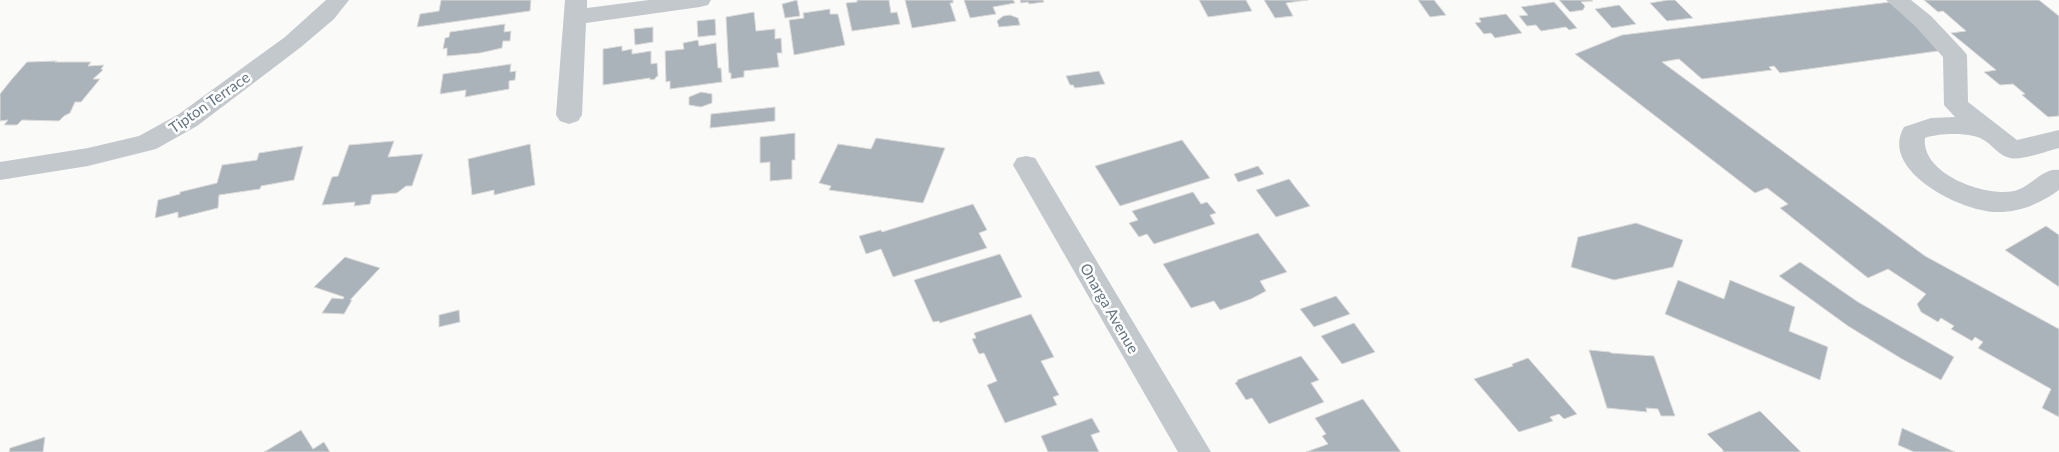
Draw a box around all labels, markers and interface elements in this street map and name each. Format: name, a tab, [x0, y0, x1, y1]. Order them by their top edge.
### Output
street label: Tipton Terrace	[165, 67, 253, 136]
street label: Onarga Avenue	[1077, 260, 1143, 356]

